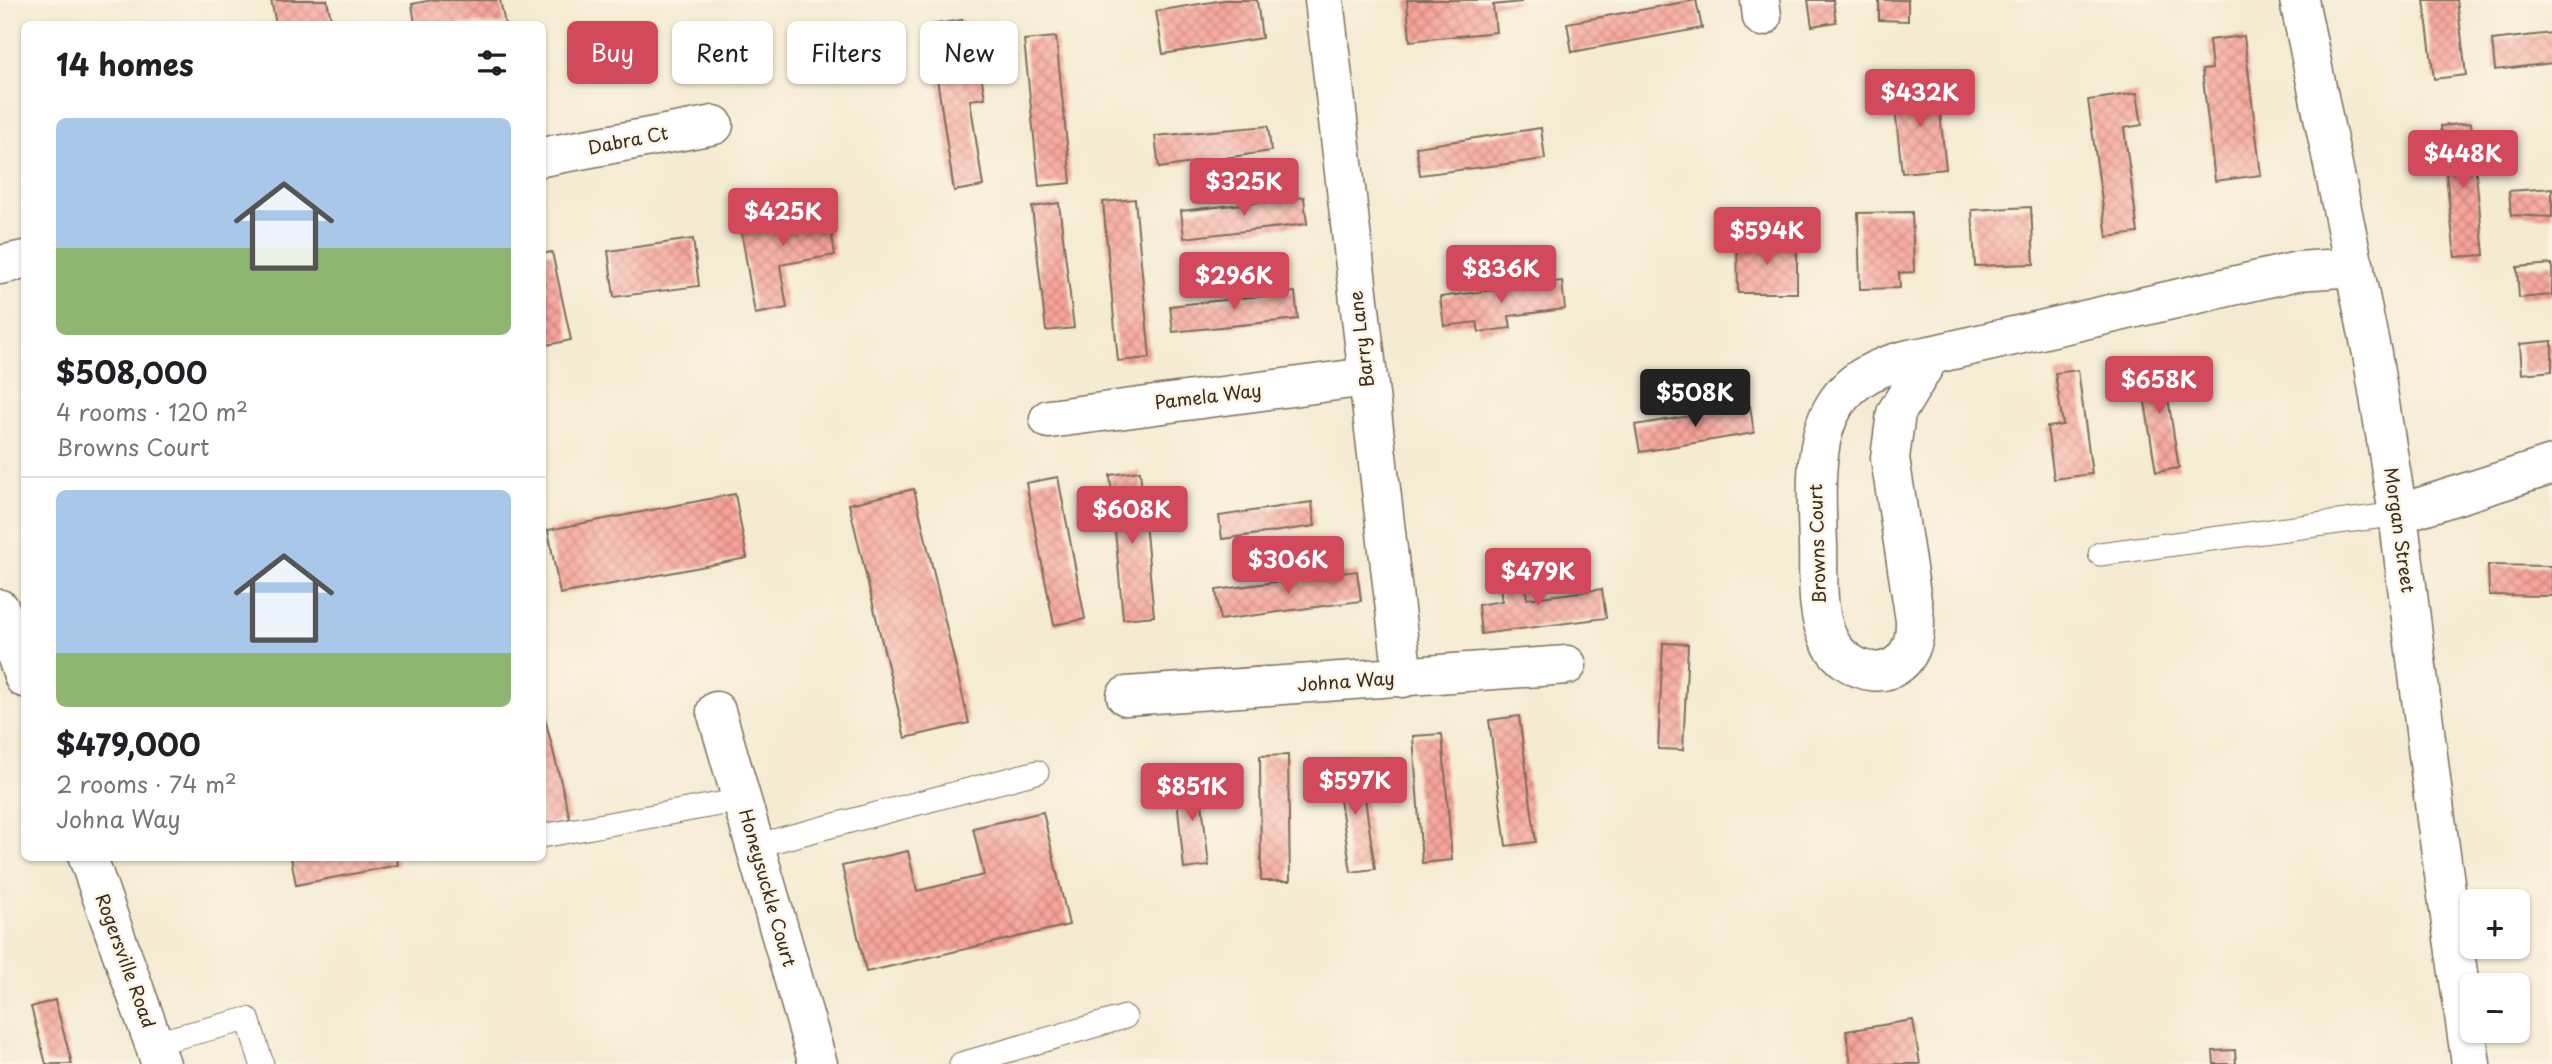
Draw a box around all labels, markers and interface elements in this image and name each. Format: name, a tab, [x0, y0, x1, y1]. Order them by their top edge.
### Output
chip: Buy	[567, 21, 658, 84]
chip: Rent	[672, 21, 773, 84]
chip: Filters	[787, 21, 906, 84]
chip: New	[920, 21, 1018, 84]
text: 14 homes	[56, 41, 194, 86]
icon: filters	[473, 44, 511, 82]
pin: $432K	[1871, 69, 1969, 129]
text: $432K	[1881, 74, 1959, 109]
street label: Dabra Ct	[585, 119, 670, 161]
pin: $448K	[2414, 130, 2512, 190]
text: $448K	[2424, 135, 2502, 170]
pin: $325K	[1195, 158, 1293, 218]
icon: home	[221, 163, 347, 289]
text: $325K	[1206, 163, 1282, 198]
pin: $425K	[734, 188, 832, 248]
text: $425K	[744, 193, 822, 228]
pin: $594K	[1718, 208, 1816, 267]
text: $594K	[1730, 212, 1804, 247]
pin: $836K	[1452, 246, 1550, 305]
text: $836K	[1462, 250, 1540, 285]
pin: $296K	[1185, 252, 1283, 312]
text: $296K	[1195, 257, 1273, 292]
street label: Barry Lane	[1341, 289, 1380, 389]
text: $508,000	[56, 349, 207, 394]
pin: $658K	[2110, 356, 2208, 416]
text: $658K	[2121, 361, 2197, 396]
pin: $508K	[1646, 370, 1744, 429]
text: $508K	[1656, 374, 1734, 409]
street label: Pamela Way	[1153, 376, 1263, 415]
text: 4 rooms · 120 m²	[56, 394, 248, 429]
text: Browns Court	[56, 429, 210, 464]
street label: Morgan Street	[2378, 465, 2423, 594]
street label: Browns Court	[1801, 484, 1832, 605]
pin: $608K	[1083, 486, 1181, 546]
text: $608K	[1093, 491, 1171, 526]
icon: home	[221, 535, 347, 661]
pin: $306K	[1239, 536, 1337, 596]
text: $306K	[1248, 541, 1328, 576]
pin: $479K	[1489, 548, 1587, 608]
text: $479K	[1501, 553, 1575, 588]
street label: Johna Way	[1296, 664, 1396, 697]
text: $479,000	[56, 721, 201, 766]
pin: $597K	[1306, 758, 1404, 817]
text: $597K	[1319, 762, 1391, 797]
pin: $851K	[1143, 764, 1241, 823]
text: 2 rooms · 74 m²	[56, 766, 237, 801]
text: $851K	[1157, 768, 1227, 803]
text: Johna Way	[56, 801, 181, 836]
street label: Honeysuckle Court	[733, 805, 804, 970]
street label: Rogersville Road	[90, 889, 163, 1031]
map controls	[2460, 889, 2530, 1043]
button: +	[2460, 889, 2530, 959]
button: −	[2460, 973, 2530, 1043]

